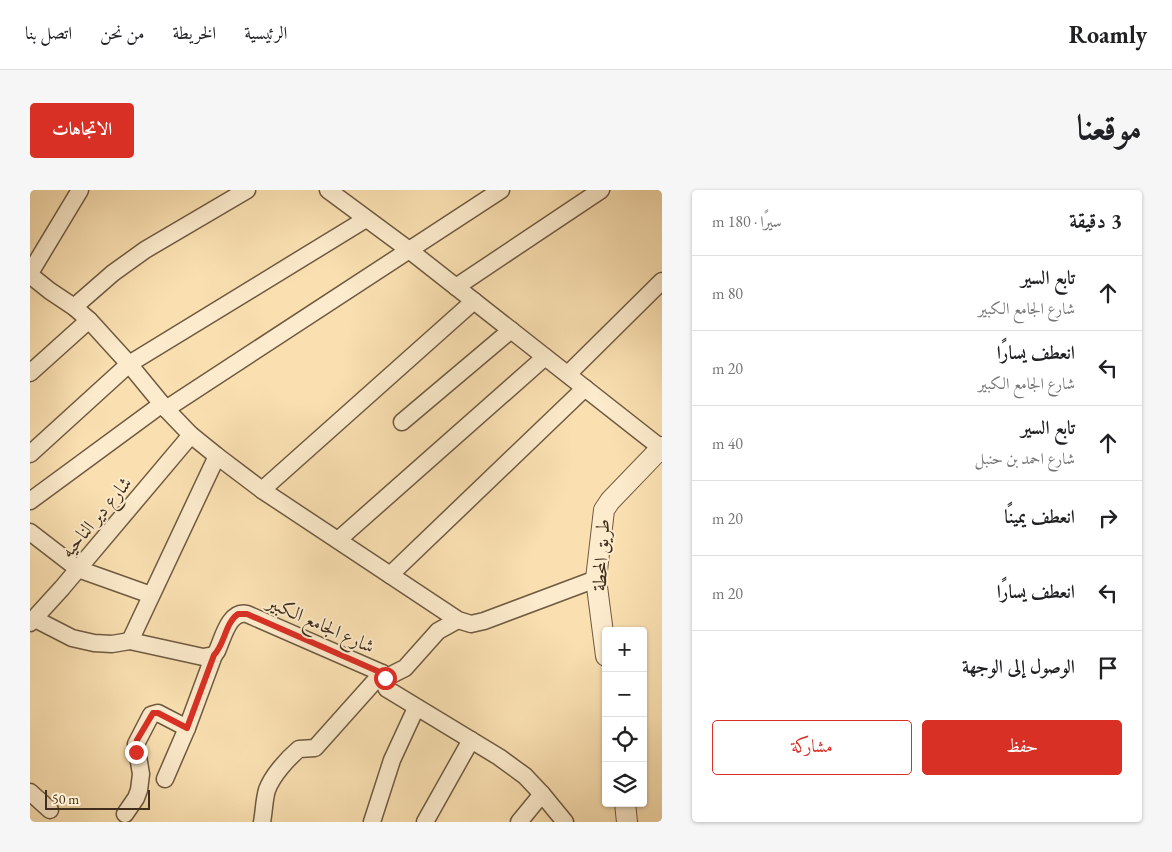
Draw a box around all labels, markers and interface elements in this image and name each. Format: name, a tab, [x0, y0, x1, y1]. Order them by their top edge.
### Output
text: Roamly	[1069, 19, 1147, 50]
text: اتصل بنا	[25, 21, 72, 44]
text: من نحن	[100, 21, 144, 44]
text: الخريطة	[172, 21, 216, 44]
text: الرئيسية	[244, 21, 287, 44]
button: الاتجاهات	[30, 103, 134, 158]
text: موقعنا	[1077, 104, 1142, 149]
text: 3 دقيقة	[1069, 207, 1122, 234]
text: سيرًا · 180 m	[712, 211, 782, 232]
text: تابع السير	[1021, 265, 1075, 290]
icon: ahead	[1094, 279, 1122, 307]
text: 80 m	[712, 283, 743, 304]
text: شارع الجامع الكبير	[978, 298, 1075, 319]
text: انعطف يسارًا	[997, 340, 1075, 365]
icon: left	[1094, 354, 1122, 382]
text: 20 m	[712, 358, 743, 379]
text: شارع الجامع الكبير	[978, 373, 1075, 394]
text: تابع السير	[1021, 415, 1075, 440]
icon: ahead	[1094, 429, 1122, 457]
text: 40 m	[712, 433, 743, 454]
text: شارع احمد بن حنبل	[974, 448, 1075, 469]
street label: شارع دير الناحيه	[55, 471, 140, 565]
text: انعطف يمينًا	[1004, 504, 1075, 529]
icon: right	[1094, 504, 1122, 532]
text: 20 m	[712, 508, 743, 529]
street label: طريق المحطة	[587, 518, 615, 592]
text: انعطف يسارًا	[997, 579, 1075, 604]
icon: left	[1094, 579, 1122, 607]
text: 20 m	[712, 583, 743, 604]
street label: شارع الجامع الكبير	[260, 588, 379, 663]
map controls	[602, 627, 647, 807]
button: +	[602, 627, 647, 672]
text: الوصول إلى الوجهة	[962, 654, 1075, 679]
icon: arrive	[1094, 654, 1122, 682]
route start	[374, 667, 397, 690]
button: −	[602, 672, 647, 717]
button: locate	[602, 717, 647, 762]
button: مشاركة	[712, 720, 912, 775]
button: حفظ	[922, 720, 1122, 775]
route end	[125, 741, 148, 764]
button: layers	[602, 762, 647, 807]
scale bar	[45, 787, 150, 810]
text: 50 m	[52, 790, 79, 808]

